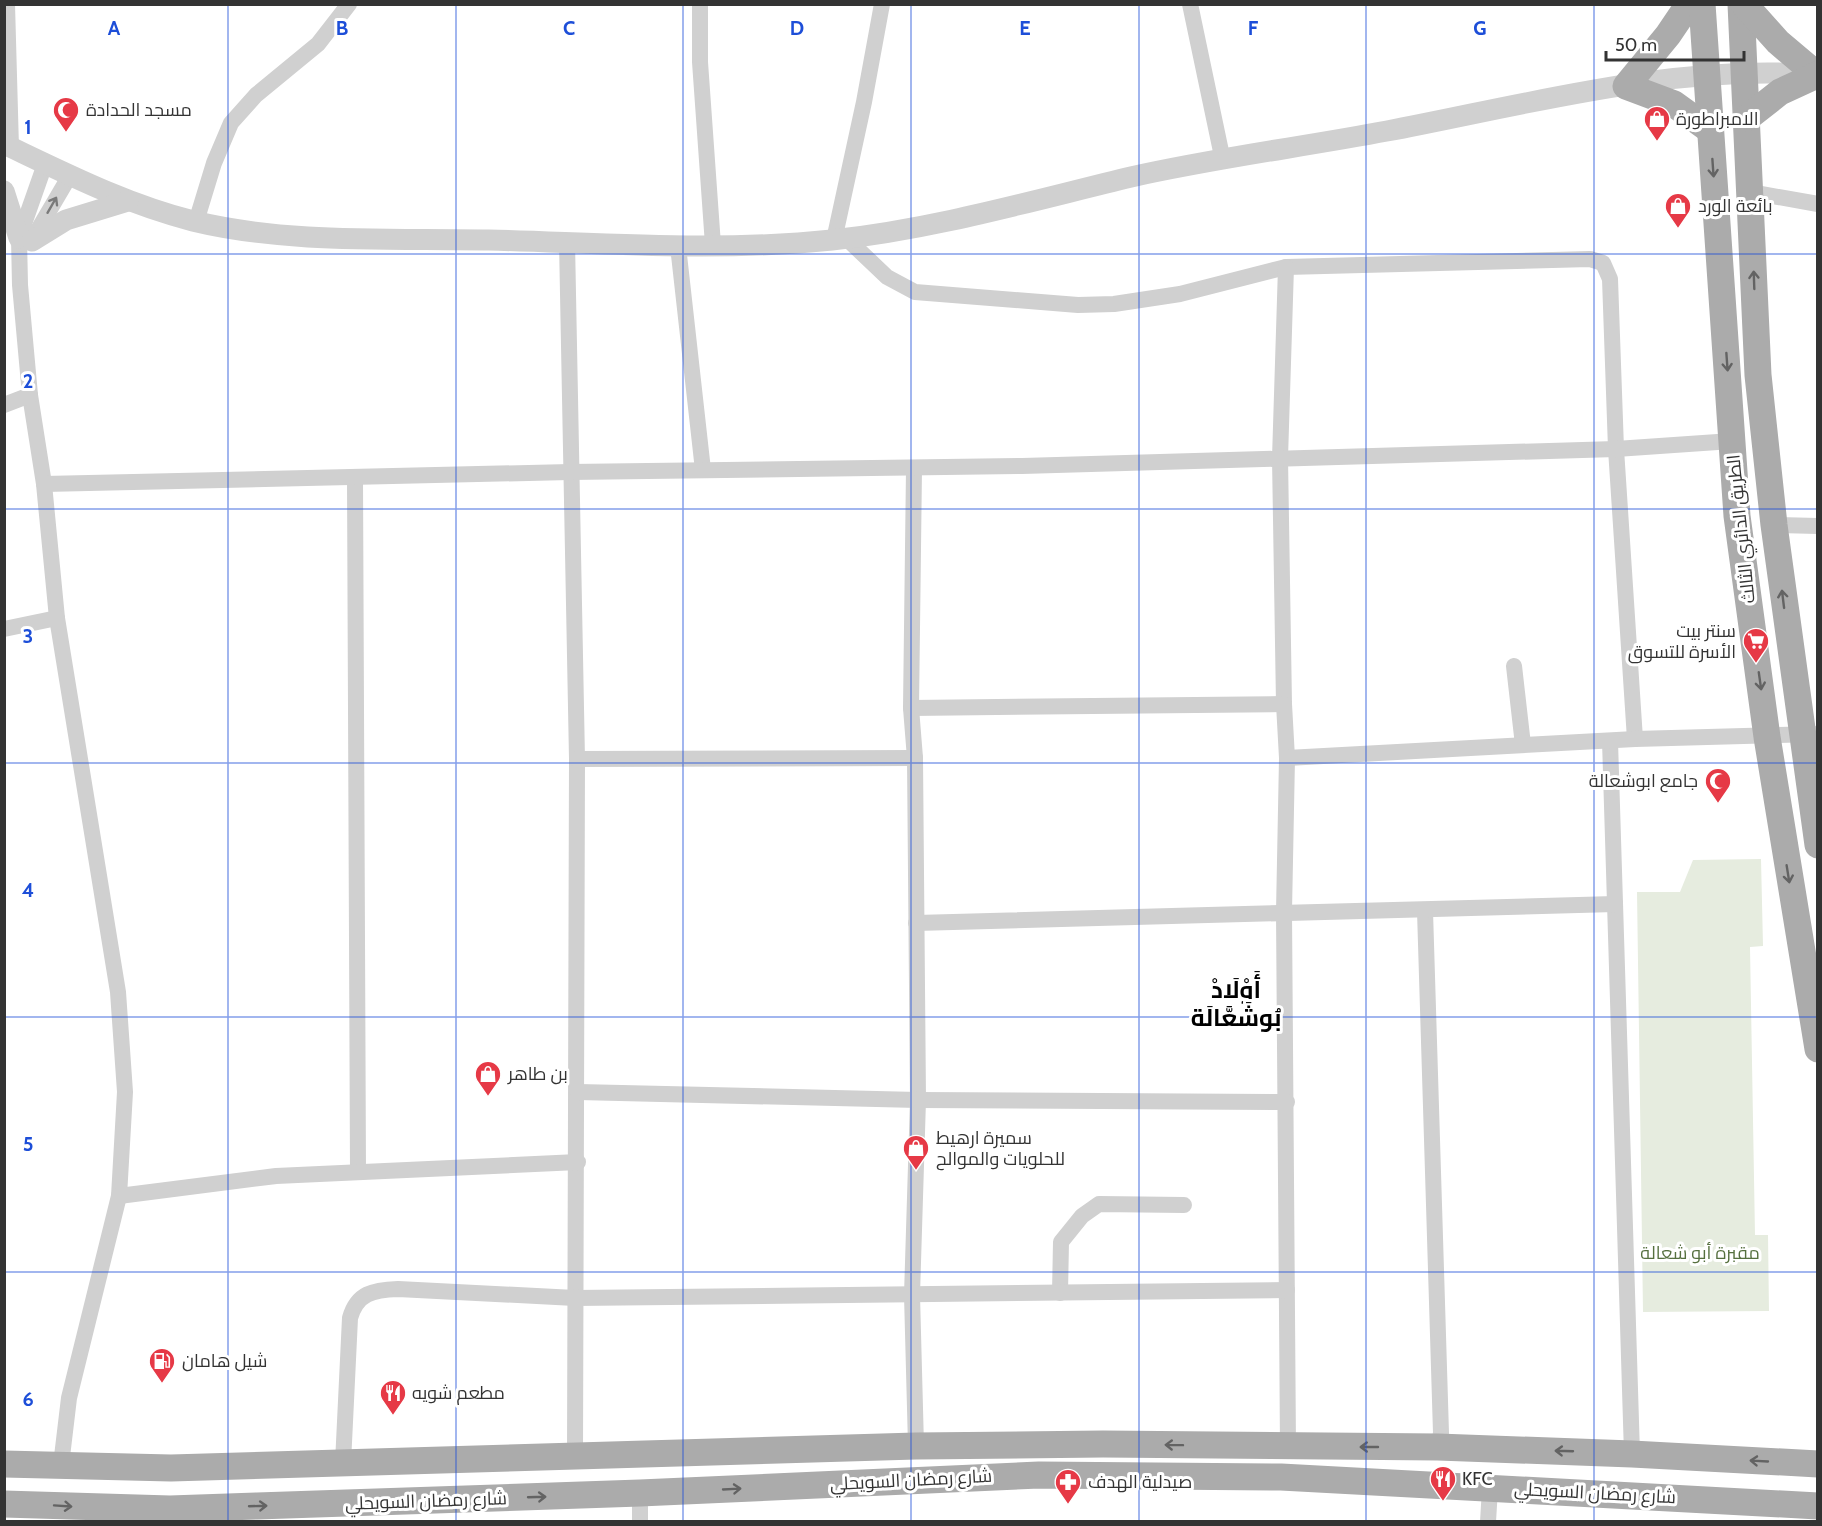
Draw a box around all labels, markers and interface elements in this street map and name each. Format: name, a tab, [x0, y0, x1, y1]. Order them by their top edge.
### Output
text: A	[108, 16, 121, 40]
text: B	[336, 16, 348, 40]
text: C	[563, 16, 575, 40]
text: D	[790, 16, 804, 40]
text: E	[1019, 16, 1031, 40]
text: F	[1248, 16, 1259, 40]
text: G	[1473, 16, 1487, 40]
scale bar	[1606, 24, 1744, 62]
text: 50 m	[1615, 34, 1657, 56]
mosque icon: مسجد الحدادة	[51, 95, 81, 133]
place label: مسجد الحدادة	[86, 99, 192, 121]
shop icon: الامبراطورة	[1642, 104, 1672, 142]
place label: الامبراطورة	[1676, 108, 1759, 130]
text: 1	[24, 115, 32, 139]
one-way arrow	[1708, 157, 1719, 177]
shop icon: بائعة الورد	[1663, 191, 1693, 229]
place label: بائعة الورد	[1698, 195, 1772, 217]
one-way arrow	[47, 197, 59, 214]
one-way arrow	[1749, 270, 1760, 290]
one-way arrow	[1721, 352, 1732, 372]
text: 2	[23, 369, 33, 393]
street label: الطريق الدائري الثالث	[1722, 453, 1763, 605]
one-way arrow	[1778, 590, 1789, 610]
place label: سنتر بيت الأسرة للتسوق	[1628, 620, 1736, 664]
text: 3	[23, 624, 33, 648]
supermarket icon: سنتر بيت الأسرة للتسوق	[1741, 626, 1771, 664]
one-way arrow	[1754, 671, 1765, 691]
mosque icon: جامع ابوشعالة	[1703, 766, 1733, 804]
place label: جامع ابوشعالة	[1589, 770, 1698, 793]
one-way arrow	[1783, 864, 1794, 883]
text: 4	[22, 878, 34, 902]
district label: أَوْلَادْ بُوشَعَّالَة	[1191, 971, 1282, 1032]
shop icon: بن طاهر	[473, 1059, 503, 1097]
place label: بن طاهر	[507, 1063, 568, 1085]
place label: سميرة ارهيط للحلويات والموالح	[936, 1127, 1065, 1171]
text: 5	[23, 1132, 33, 1156]
shop icon: سميرة ارهيط للحلويات والموالح	[901, 1133, 931, 1171]
park label: مقبرة أبو شعالة	[1640, 1242, 1760, 1264]
fuel station icon: شيل هامان	[147, 1346, 177, 1384]
place label: شيل هامان	[182, 1350, 267, 1372]
restaurant icon: مطعم شويه	[378, 1378, 408, 1416]
place label: مطعم شويه	[412, 1382, 505, 1405]
text: 6	[22, 1387, 34, 1411]
one-way arrow	[1165, 1439, 1185, 1451]
one-way arrow	[1360, 1441, 1380, 1453]
one-way arrow	[1555, 1446, 1575, 1457]
one-way arrow	[1750, 1455, 1770, 1466]
restaurant icon: KFC	[1428, 1464, 1458, 1502]
street label: شارع رمضان السويحلي	[829, 1465, 993, 1498]
pharmacy icon: صيدلية الهدف	[1053, 1467, 1083, 1505]
place label: KFC	[1462, 1468, 1493, 1490]
place label: صيدلية الهدف	[1088, 1471, 1192, 1493]
street label: شارع رمضان السويحلي	[1513, 1478, 1677, 1511]
one-way arrow	[721, 1483, 741, 1494]
street label: شارع رمضان السويحلي	[345, 1487, 508, 1518]
one-way arrow	[526, 1491, 546, 1503]
one-way arrow	[52, 1501, 72, 1512]
one-way arrow	[247, 1501, 267, 1512]

